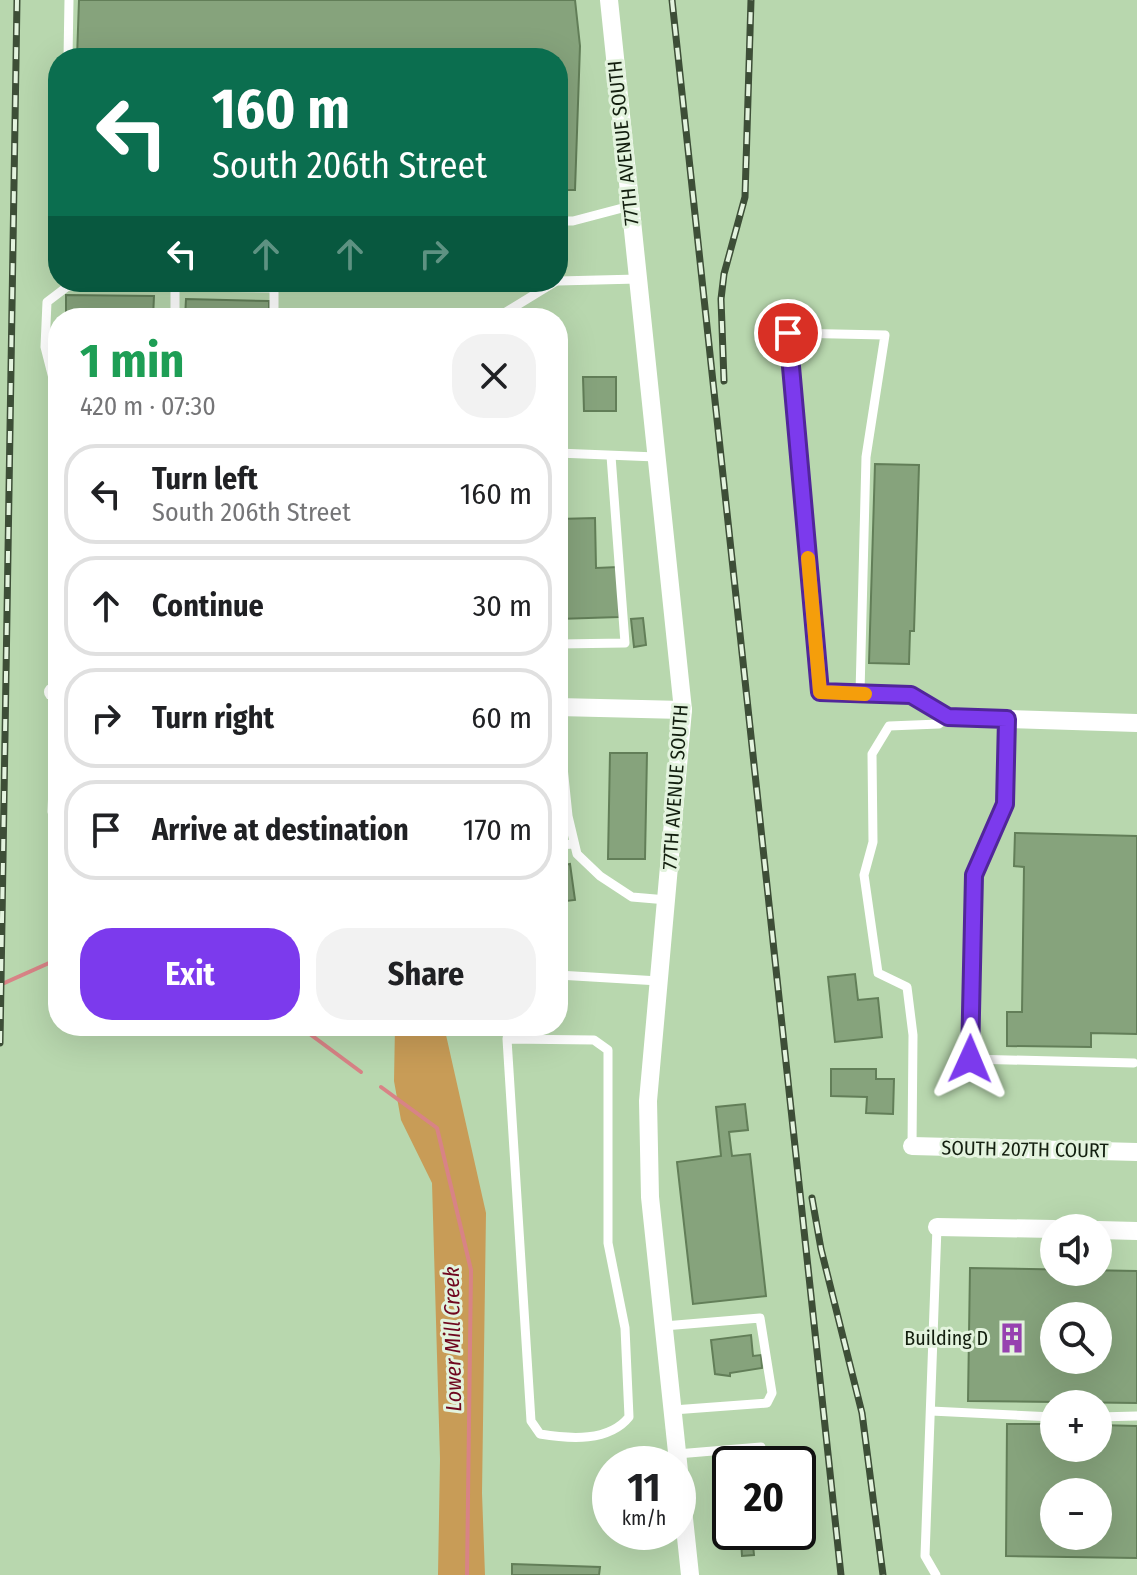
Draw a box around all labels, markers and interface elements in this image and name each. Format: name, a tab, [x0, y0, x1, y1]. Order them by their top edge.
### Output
street label: 77TH AVENUE SOUTH	[602, 59, 644, 227]
text: 160 m	[212, 76, 350, 143]
icon: left	[80, 80, 184, 184]
text: South 206th Street	[212, 144, 487, 188]
icon: left	[160, 232, 204, 276]
icon: ahead	[244, 232, 288, 276]
icon: ahead	[328, 232, 372, 276]
icon: right	[412, 232, 456, 276]
pin	[754, 299, 822, 367]
icon: arrive	[766, 311, 810, 355]
text: 1 min	[80, 332, 185, 390]
button: close	[452, 334, 536, 418]
text: 420 m · 07:30	[80, 391, 216, 422]
text: Turn left	[152, 461, 258, 497]
icon: left	[84, 472, 128, 516]
text: 160 m	[460, 476, 532, 512]
text: South 206th Street	[152, 497, 351, 528]
icon: ahead	[84, 584, 128, 628]
text: Continue	[152, 588, 264, 624]
text: 30 m	[473, 588, 532, 624]
icon: right	[84, 696, 128, 740]
text: Turn right	[152, 700, 274, 736]
text: 60 m	[471, 700, 532, 736]
street label: 77TH AVENUE SOUTH	[657, 703, 693, 871]
icon: arrive	[84, 808, 128, 852]
text: Arrive at destination	[152, 812, 409, 848]
text: 170 m	[463, 812, 532, 848]
button: Exit	[80, 928, 300, 1020]
button: Share	[316, 928, 536, 1020]
position arrow	[928, 1017, 1012, 1101]
street label: SOUTH 207TH COURT	[941, 1136, 1110, 1162]
map controls	[1040, 1214, 1112, 1550]
button: sound	[1040, 1214, 1112, 1286]
water label: Lower Mill Creek	[438, 1266, 467, 1412]
button: search	[1040, 1302, 1112, 1374]
building icon: Building D	[995, 1321, 1029, 1355]
place label: Building D	[904, 1326, 988, 1350]
button: +	[1040, 1390, 1112, 1462]
speed limit sign: 20	[712, 1446, 816, 1550]
text: 11	[627, 1464, 661, 1512]
button: −	[1040, 1478, 1112, 1550]
text: km/h	[622, 1506, 666, 1530]

